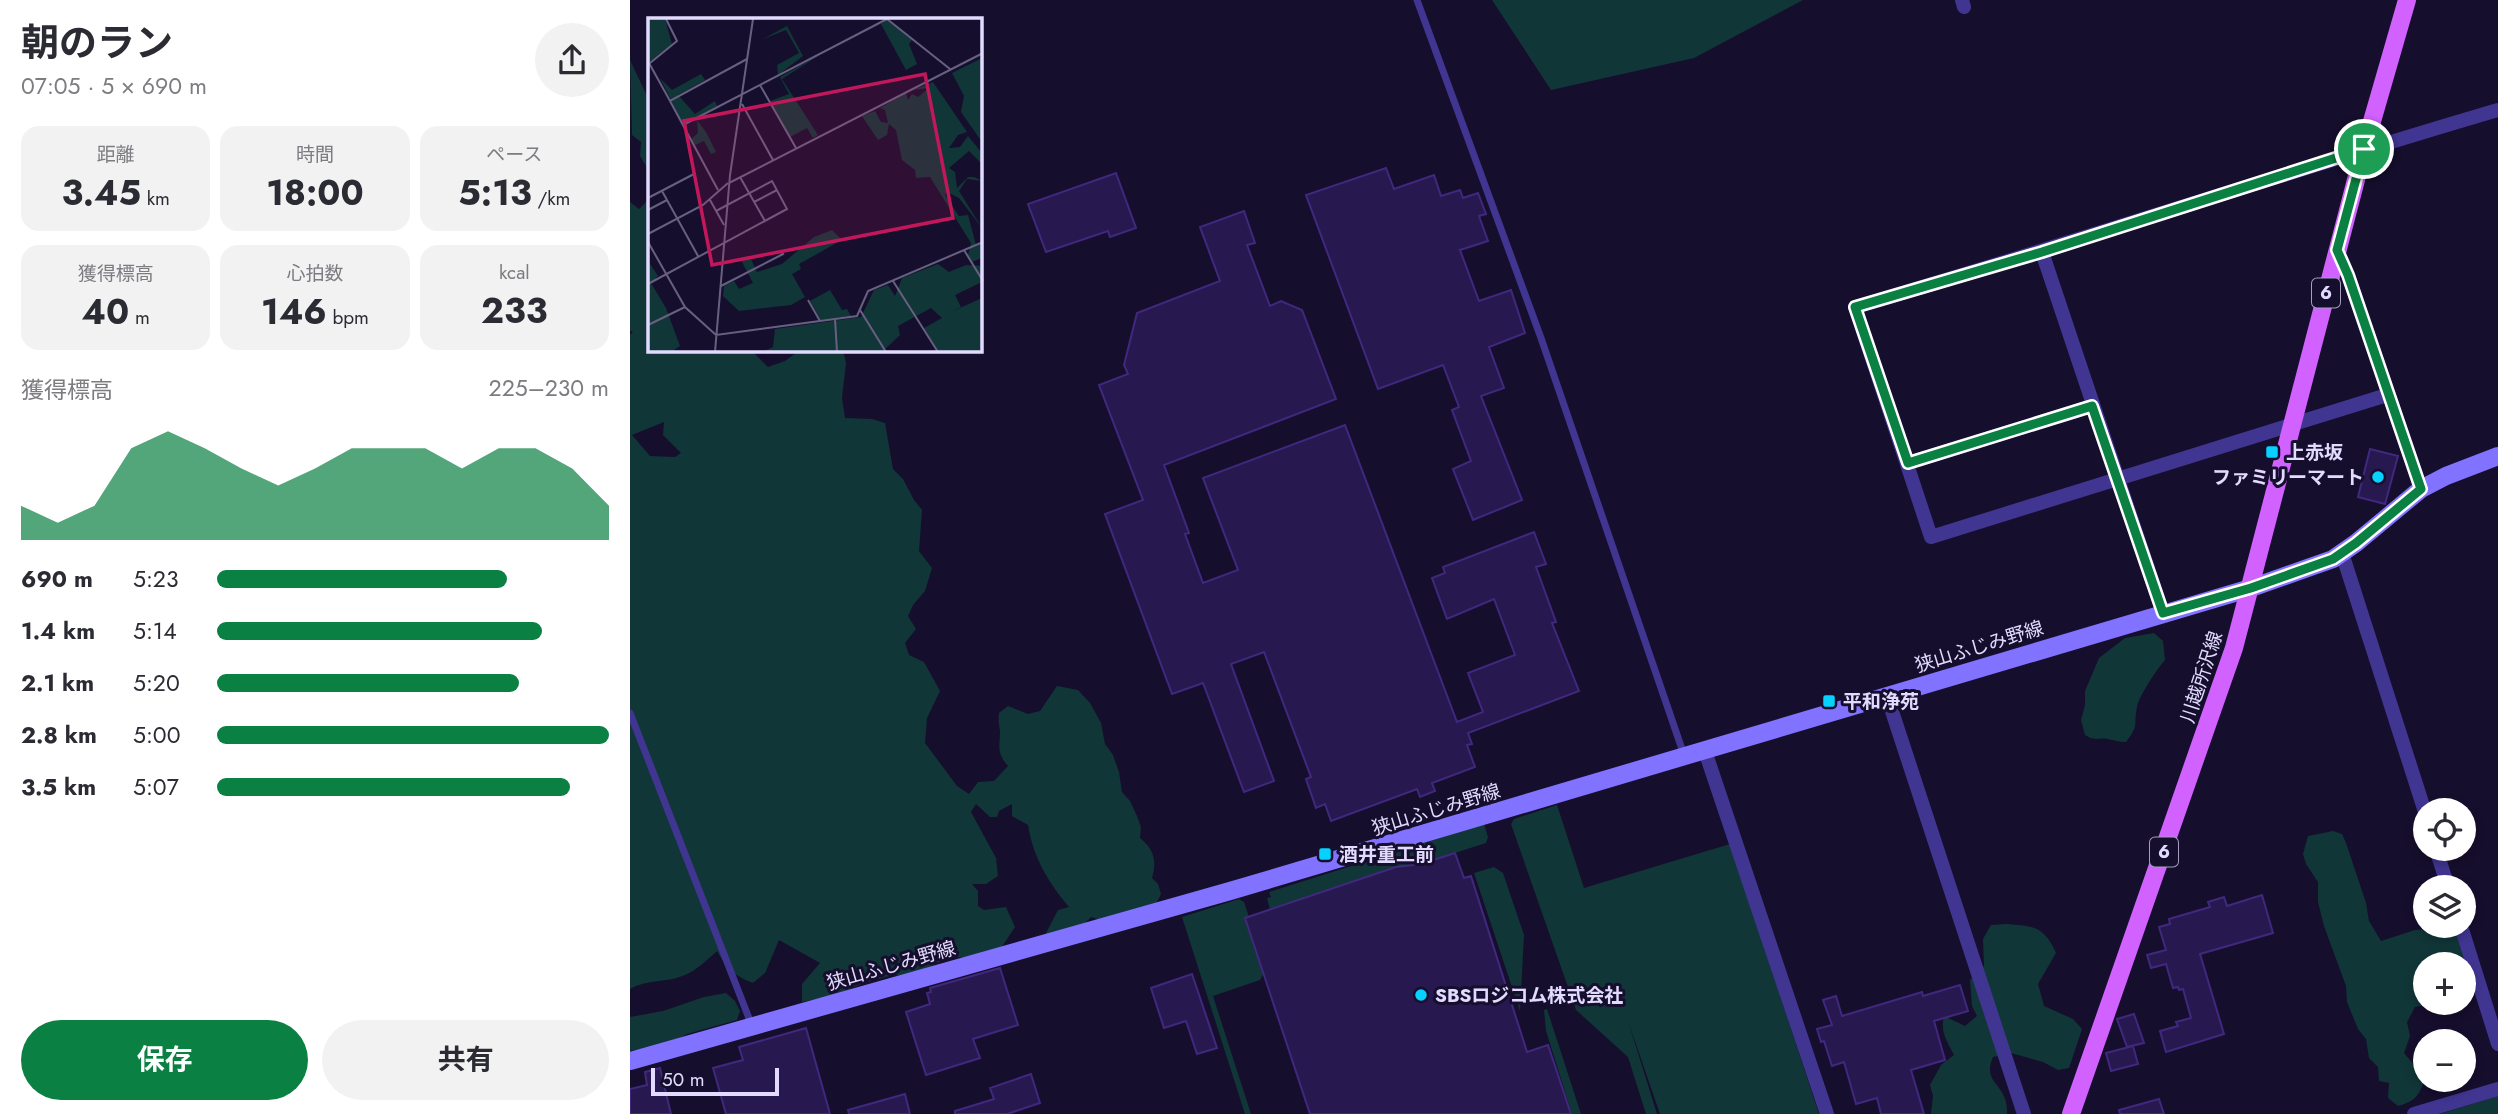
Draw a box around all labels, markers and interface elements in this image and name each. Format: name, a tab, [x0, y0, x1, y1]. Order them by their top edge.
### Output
text: 朝のラン	[21, 15, 173, 70]
inset map	[648, 18, 982, 352]
button: share	[535, 23, 609, 97]
text: 07:05 · 5 × 690 m	[21, 69, 207, 103]
pin	[2334, 119, 2394, 179]
icon: arrive	[2345, 130, 2383, 168]
text: 距離	[97, 141, 135, 168]
text: 時間	[296, 141, 334, 168]
text: ペース	[486, 141, 542, 168]
text: 3.45	[61, 168, 141, 218]
text: 18:00	[266, 168, 364, 218]
text: 5:13	[458, 168, 532, 218]
text: km	[141, 185, 170, 212]
text: /km	[532, 185, 570, 212]
text: kcal	[499, 259, 530, 286]
text: 獲得標高	[78, 260, 154, 287]
text: 心拍数	[286, 260, 344, 287]
road number: 6	[2312, 278, 2340, 307]
text: 233	[481, 286, 548, 336]
text: 40	[82, 287, 129, 337]
text: 146	[261, 287, 327, 337]
text: m	[129, 304, 150, 331]
text: bpm	[327, 304, 369, 331]
text: 225–230 m	[489, 371, 609, 405]
text: 獲得標高	[21, 373, 113, 407]
place label: 上赤坂	[2286, 439, 2343, 466]
marker: 上赤坂	[2264, 444, 2280, 460]
place label: ファミリーマート	[2212, 464, 2364, 491]
marker: ファミリーマート	[2370, 469, 2386, 485]
text: 690 m	[21, 562, 93, 596]
text: 5:23	[133, 562, 179, 596]
text: 1.4 km	[21, 614, 95, 648]
text: 5:14	[133, 614, 177, 648]
street label: 狭山ふじみ野線	[1912, 614, 2047, 679]
street label: 川越所沢線	[2174, 628, 2229, 727]
text: 2.1 km	[21, 666, 94, 700]
text: 5:20	[133, 666, 180, 700]
place label: 平和浄苑	[1843, 688, 1919, 715]
marker: 平和浄苑	[1821, 693, 1837, 709]
text: 2.8 km	[21, 718, 97, 752]
text: 5:00	[133, 718, 180, 752]
text: 3.5 km	[21, 770, 96, 804]
text: 5:07	[133, 770, 179, 804]
street label: 狭山ふじみ野線	[1369, 777, 1504, 842]
map controls	[2413, 798, 2476, 1092]
button: locate	[2413, 798, 2476, 861]
road number: 6	[2150, 838, 2178, 866]
place label: 酒井重工前	[1339, 841, 1434, 868]
marker: 酒井重工前	[1317, 846, 1333, 862]
button: layers	[2413, 875, 2476, 938]
street label: 狭山ふじみ野線	[823, 934, 959, 997]
button: +	[2413, 952, 2476, 1015]
place label: SBSロジコム株式会社	[1435, 982, 1623, 1009]
marker: SBSロジコム株式会社	[1413, 987, 1429, 1003]
button: 保存	[21, 1020, 308, 1100]
button: 共有	[322, 1020, 609, 1100]
button: −	[2413, 1029, 2476, 1092]
scale bar	[651, 1065, 779, 1097]
text: 50 m	[662, 1066, 705, 1093]

